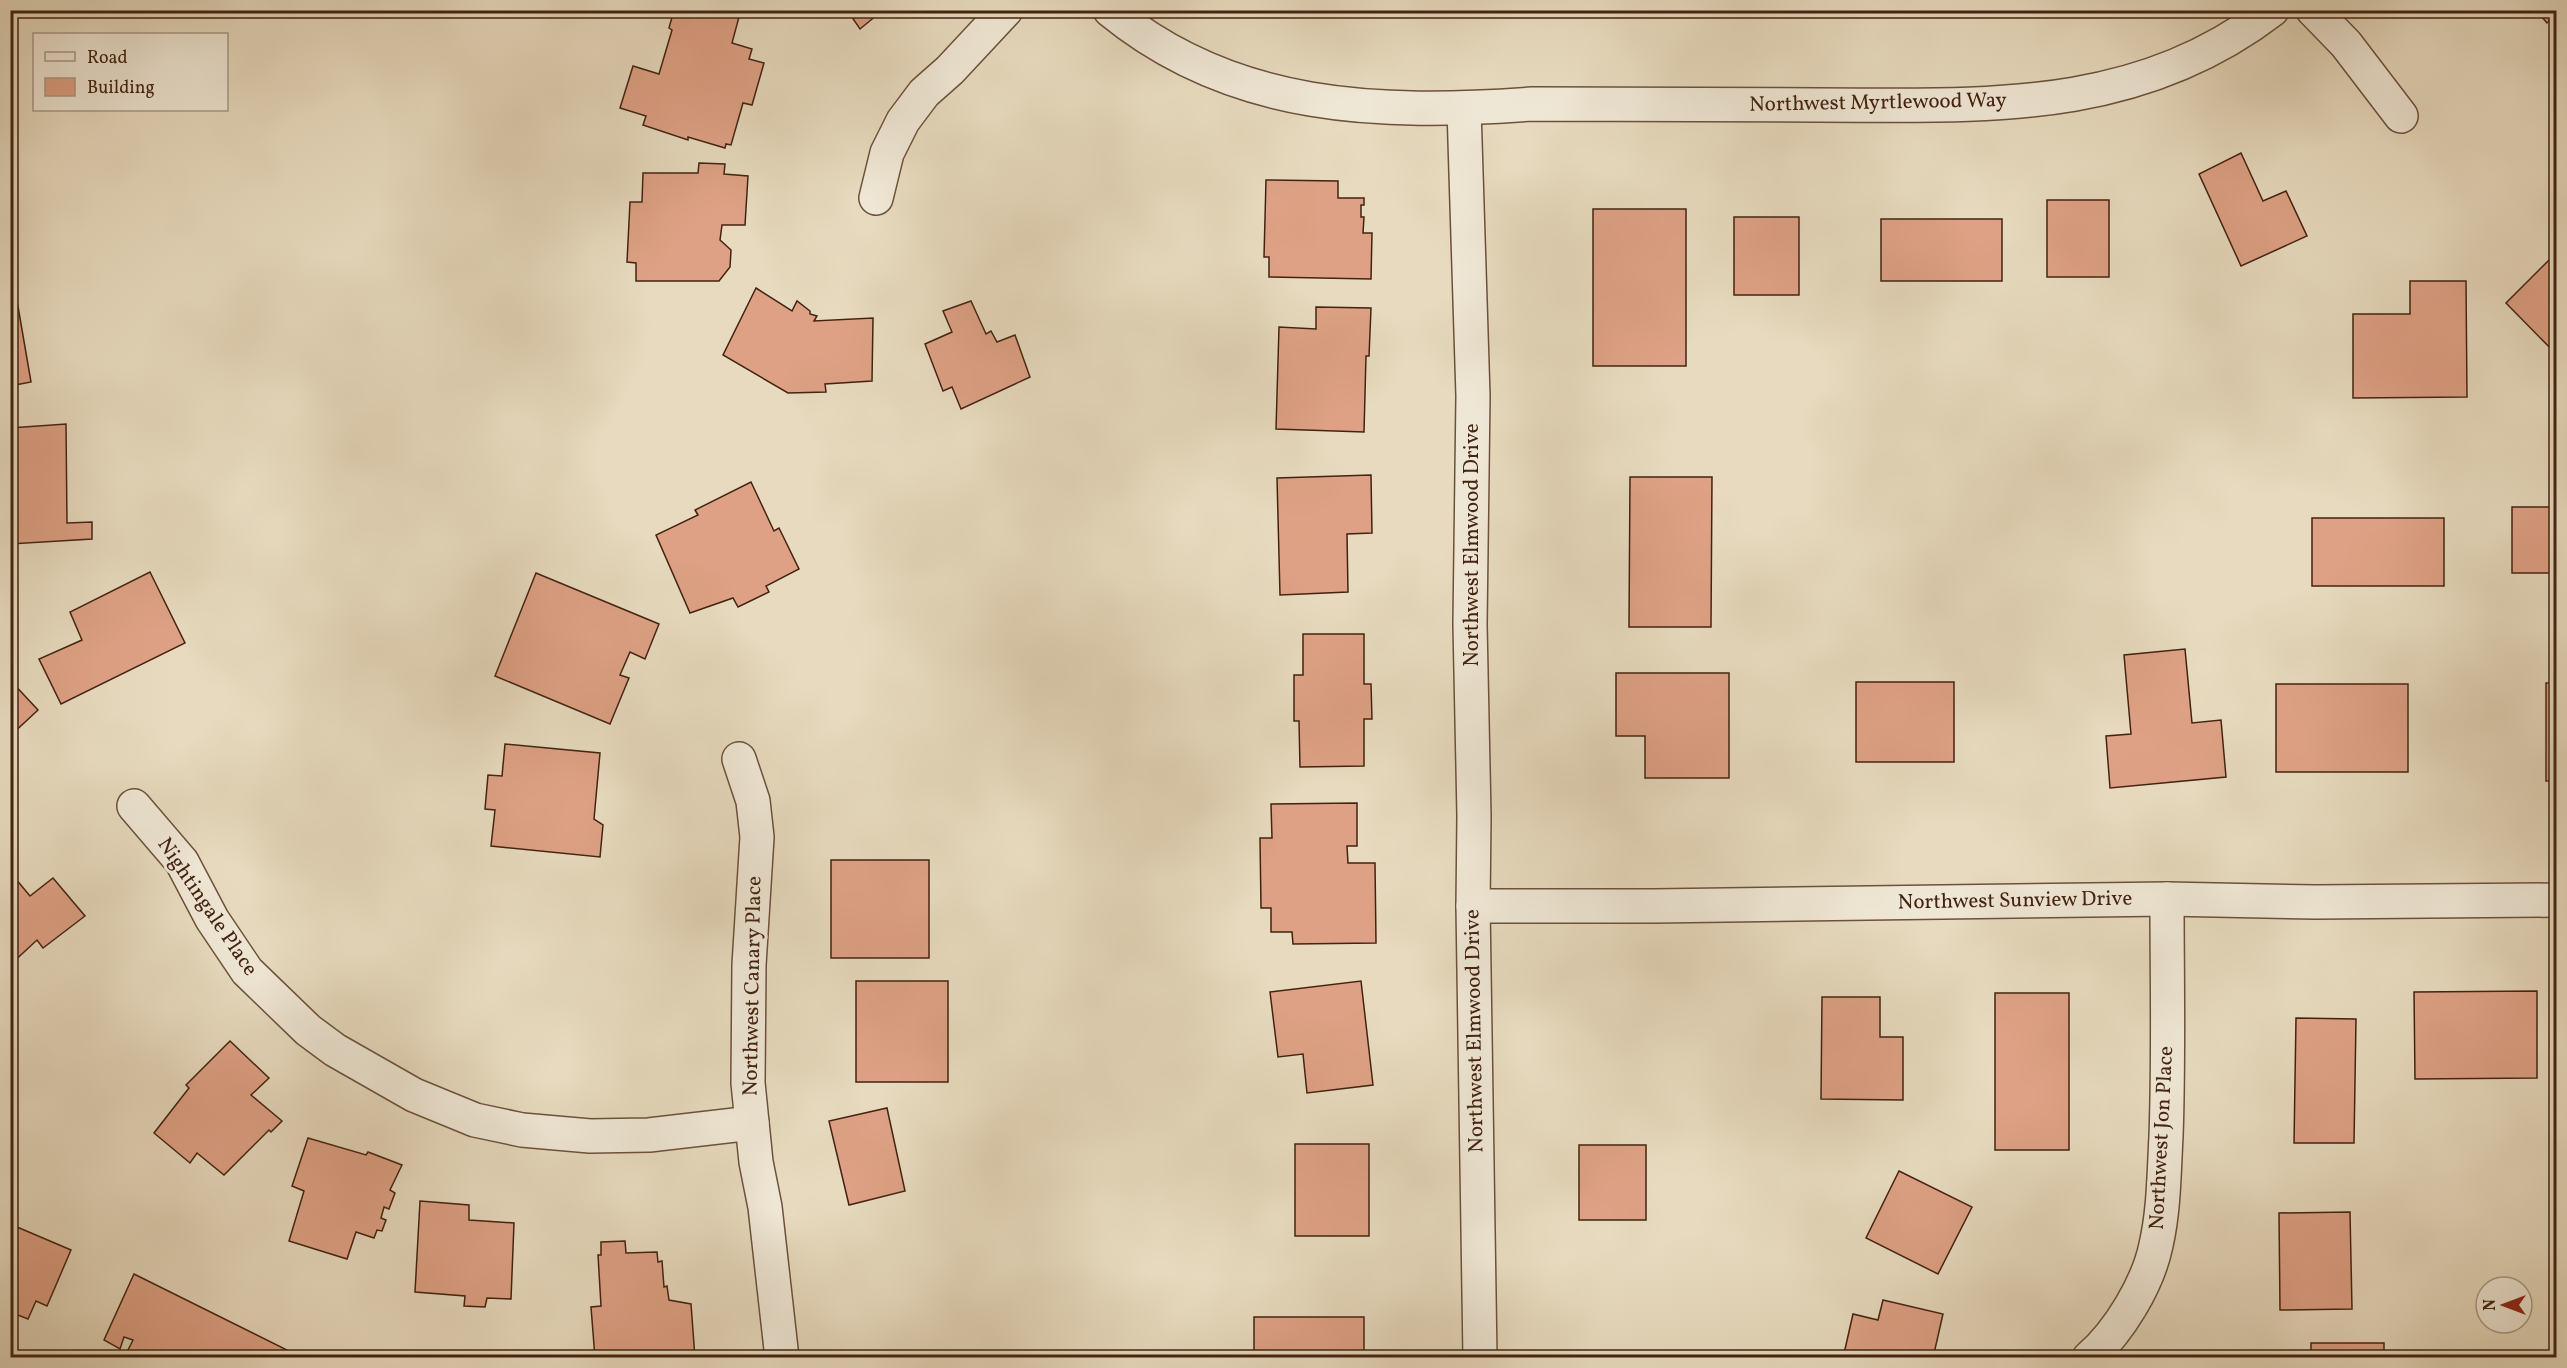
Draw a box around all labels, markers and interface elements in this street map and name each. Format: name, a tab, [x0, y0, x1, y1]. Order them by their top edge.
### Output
legend	[33, 33, 228, 111]
text: Road	[87, 46, 128, 71]
text: Building	[87, 76, 155, 101]
street label: Northwest Myrtlewood Way	[1749, 86, 2008, 120]
street label: Northwest Elmwood Drive	[1458, 423, 1487, 667]
street label: Nightingale Place	[150, 832, 264, 982]
street label: Northwest Canary Place	[737, 876, 769, 1096]
street label: Northwest Sunview Drive	[1897, 884, 2133, 918]
street label: Northwest Elmwood Drive	[1458, 909, 1492, 1153]
street label: Northwest Jon Place	[2143, 1045, 2181, 1231]
north arrow	[2474, 1275, 2534, 1335]
text: N	[2480, 1299, 2502, 1311]

